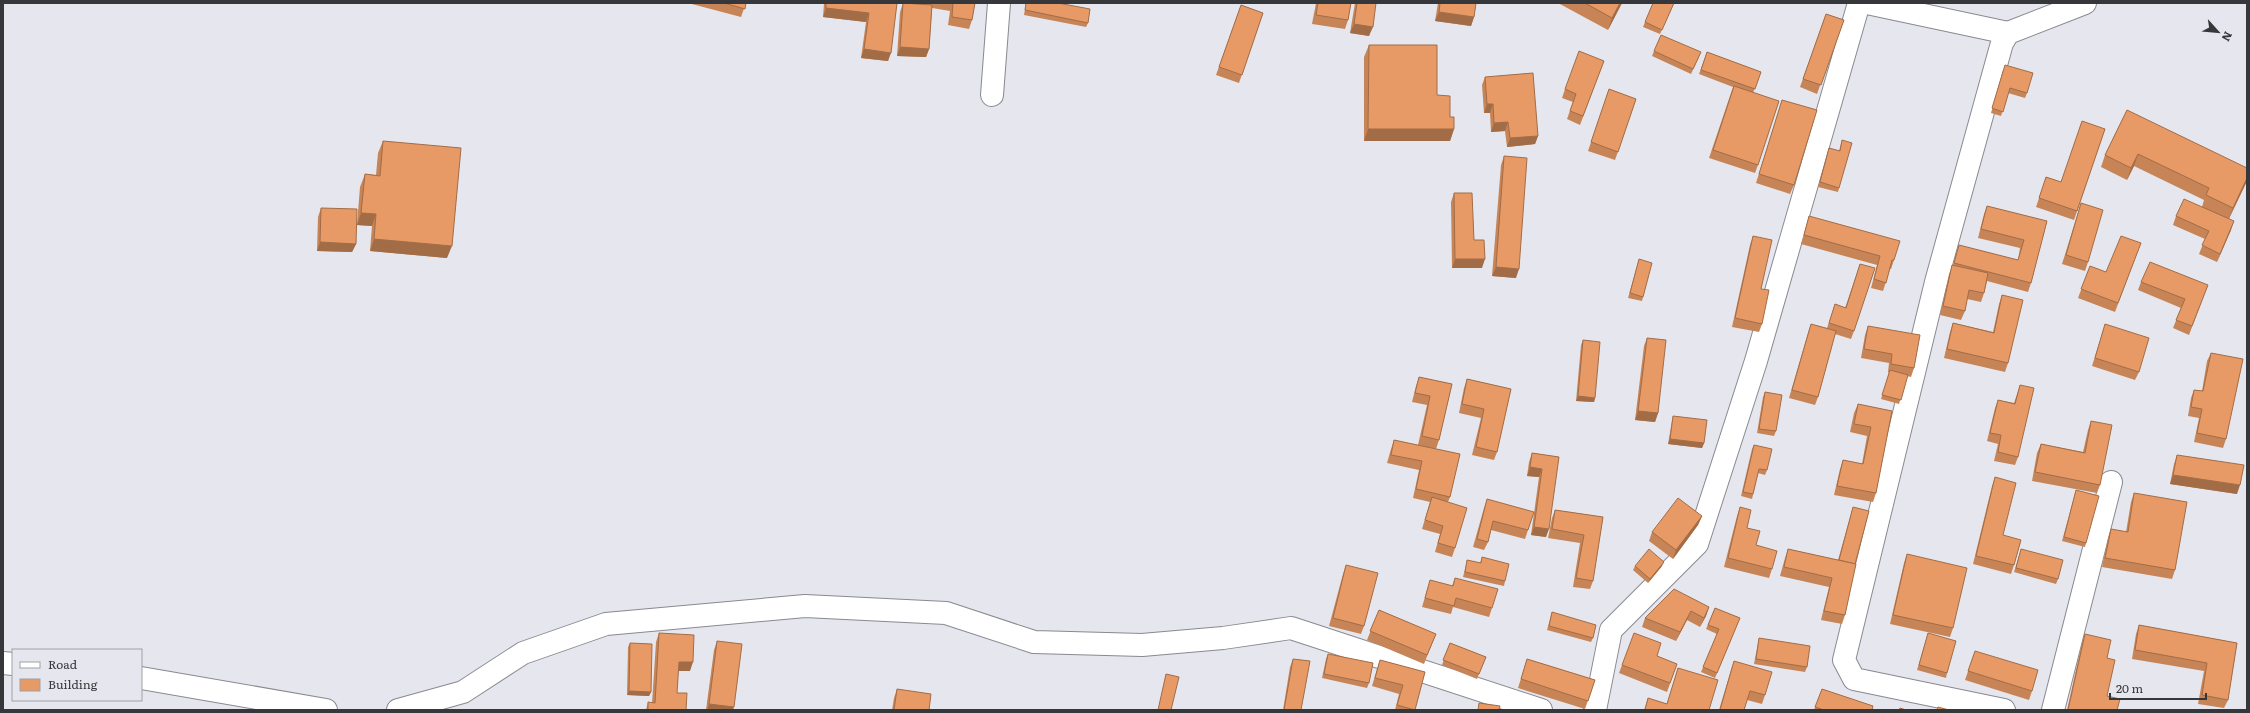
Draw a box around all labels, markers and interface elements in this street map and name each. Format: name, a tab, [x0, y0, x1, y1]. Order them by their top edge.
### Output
north arrow	[2198, 12, 2238, 52]
text: N	[2219, 29, 2237, 45]
legend	[12, 649, 142, 701]
text: Road	[48, 655, 78, 673]
text: Building	[48, 675, 98, 693]
scale bar	[2110, 675, 2206, 701]
text: 20 m	[2116, 679, 2143, 697]

